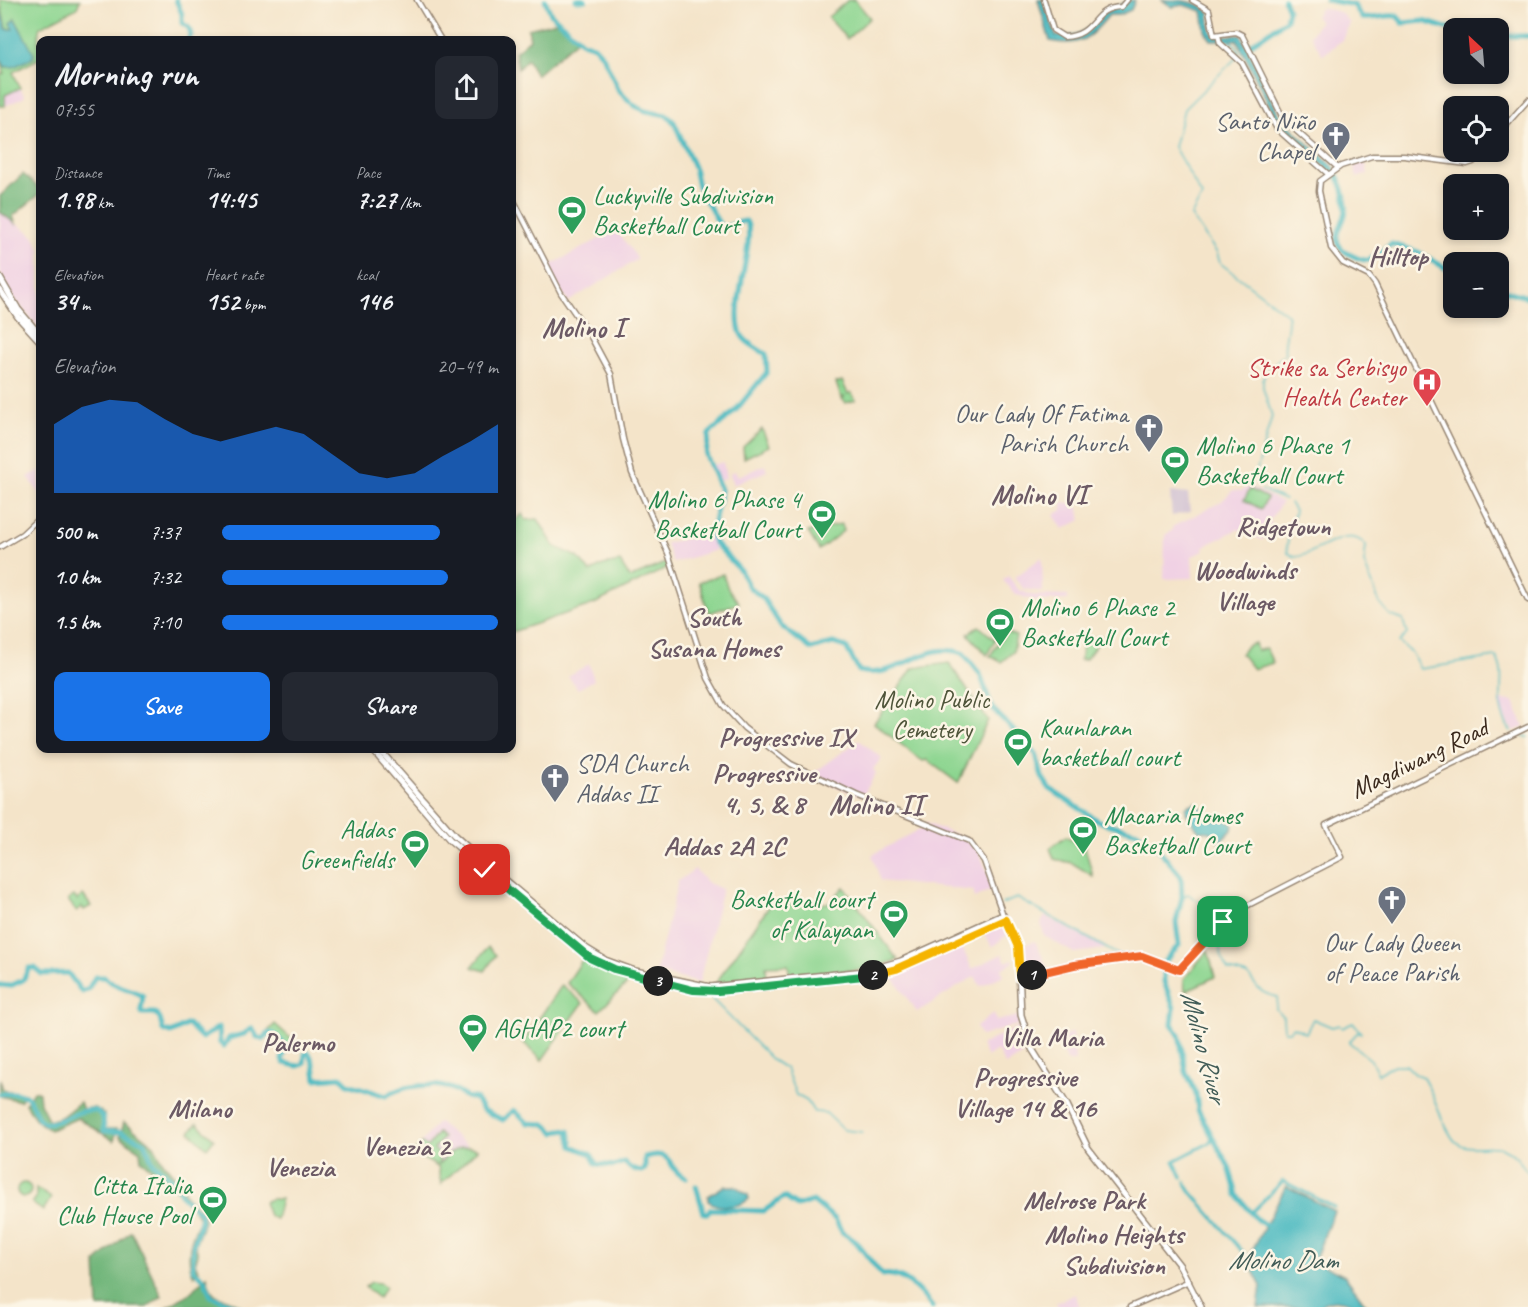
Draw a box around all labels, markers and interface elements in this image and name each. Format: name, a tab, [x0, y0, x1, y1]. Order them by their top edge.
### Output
north arrow	[1443, 18, 1509, 84]
map controls	[1443, 18, 1509, 318]
text: Morning run	[54, 53, 198, 95]
button: share	[435, 56, 498, 119]
button: locate	[1443, 96, 1509, 162]
text: 07:55	[54, 97, 94, 122]
place label: Santo Niño Chapel	[1215, 105, 1320, 168]
church icon: Santo Niño Chapel	[1320, 120, 1352, 162]
text: Distance	[54, 163, 102, 183]
text: Time	[205, 163, 229, 183]
text: Pace	[356, 163, 381, 183]
button: +	[1443, 174, 1509, 240]
place label: Luckyville Subdivision Basketball Court	[593, 179, 773, 242]
text: 1.98	[54, 183, 94, 216]
text: 14:45	[205, 183, 257, 216]
text: 7:27	[356, 183, 396, 216]
text: km	[94, 193, 113, 213]
text: /km	[396, 193, 421, 213]
sports icon: Luckyville Subdivision Basketball Court	[556, 194, 588, 236]
district label: Hilltop	[1368, 239, 1430, 273]
button: −	[1443, 252, 1509, 318]
text: Elevation	[54, 265, 103, 285]
text: Heart rate	[205, 265, 263, 285]
text: kcal	[356, 265, 377, 285]
text: 34	[54, 285, 77, 318]
text: 152	[205, 285, 240, 318]
text: 146	[356, 285, 392, 318]
text: m	[77, 295, 90, 315]
text: bpm	[240, 295, 266, 315]
district label: Molino I	[542, 310, 631, 345]
place label: Strike sa Serbisyo Health Center	[1247, 351, 1409, 414]
text: Elevation	[54, 354, 116, 379]
text: 20–49 m	[437, 354, 498, 379]
hospital icon: Strike sa Serbisyo Health Center	[1411, 366, 1443, 408]
place label: Our Lady Of Fatima Parish Church	[955, 397, 1130, 460]
church icon: Our Lady Of Fatima Parish Church	[1133, 412, 1165, 454]
place label: Molino 6 Phase 1 Basketball Court	[1196, 429, 1351, 492]
sports icon: Molino 6 Phase 1 Basketball Court	[1159, 444, 1191, 486]
district label: Molino VI	[991, 477, 1094, 512]
place label: Molino 6 Phase 4 Basketball Court	[648, 483, 803, 546]
sports icon: Molino 6 Phase 4 Basketball Court	[806, 498, 838, 540]
district label: Ridgetown	[1236, 509, 1331, 543]
text: 500 m	[54, 520, 97, 545]
text: 7:37	[150, 520, 181, 545]
district label: Woodwinds Village	[1194, 553, 1298, 618]
text: 1.0 km	[54, 565, 101, 590]
text: 7:32	[150, 565, 181, 590]
place label: Molino 6 Phase 2 Basketball Court	[1021, 591, 1177, 654]
district label: South Susana Homes	[648, 600, 783, 665]
sports icon: Molino 6 Phase 2 Basketball Court	[984, 606, 1016, 648]
text: 1.5 km	[54, 610, 100, 635]
text: 7:10	[150, 610, 181, 635]
button: Save	[54, 672, 270, 741]
button: Share	[282, 672, 498, 741]
park label: Molino Public Cemetery	[875, 683, 990, 746]
street label: Magdiwang Road	[1345, 709, 1497, 806]
place label: Kaunlaran basketball court	[1039, 711, 1182, 774]
district label: Progressive IX	[719, 720, 858, 754]
sports icon: Kaunlaran basketball court	[1002, 726, 1034, 768]
place label: SDA Church Addas II	[576, 747, 691, 810]
district label: Progressive 4, 5, & 8	[713, 756, 818, 821]
church icon: SDA Church Addas II	[539, 762, 571, 804]
district label: Molino II	[829, 787, 929, 822]
place label: Macaria Homes Basketball Court	[1104, 799, 1253, 862]
place label: Addas Greenfields	[300, 813, 396, 876]
sports icon: Macaria Homes Basketball Court	[1067, 814, 1099, 856]
sports icon: Addas Greenfields	[399, 828, 431, 870]
district label: Addas 2A 2C	[663, 829, 789, 863]
pin	[459, 844, 510, 895]
icon: check	[468, 853, 501, 886]
place label: Basketball court of Kalayaan	[730, 883, 876, 946]
church icon: Our Lady Queen of Peace Parish	[1376, 884, 1408, 926]
pin	[1197, 896, 1248, 947]
sports icon: Basketball court of Kalayaan	[878, 898, 910, 940]
icon: arrive	[1206, 905, 1239, 938]
place label: Our Lady Queen of Peace Parish	[1324, 926, 1461, 989]
pin: 2	[858, 960, 888, 990]
pin: 1	[1017, 960, 1047, 990]
text: 2	[869, 965, 877, 985]
text: 1	[1028, 965, 1036, 985]
pin: 3	[643, 966, 673, 996]
text: 3	[654, 971, 662, 991]
water label: Molino River	[1173, 987, 1237, 1110]
sports icon: AGHAP2 court	[457, 1012, 489, 1054]
place label: AGHAP2 court	[494, 1012, 627, 1045]
district label: Villa Maria	[1001, 1020, 1105, 1054]
district label: Palermo	[262, 1025, 336, 1059]
district label: Progressive Village 14 & 16	[954, 1060, 1098, 1125]
district label: Milano	[168, 1091, 234, 1125]
district label: Venezia 2	[362, 1129, 453, 1163]
district label: Venezia	[266, 1150, 336, 1184]
place label: Citta Italia Club House Pool	[57, 1169, 197, 1232]
district label: Melrose Park	[1023, 1183, 1148, 1217]
sports icon: Citta Italia Club House Pool	[197, 1184, 229, 1226]
district label: Molino Heights Subdivision	[1044, 1217, 1186, 1282]
water label: Molino Dam	[1228, 1243, 1340, 1277]

